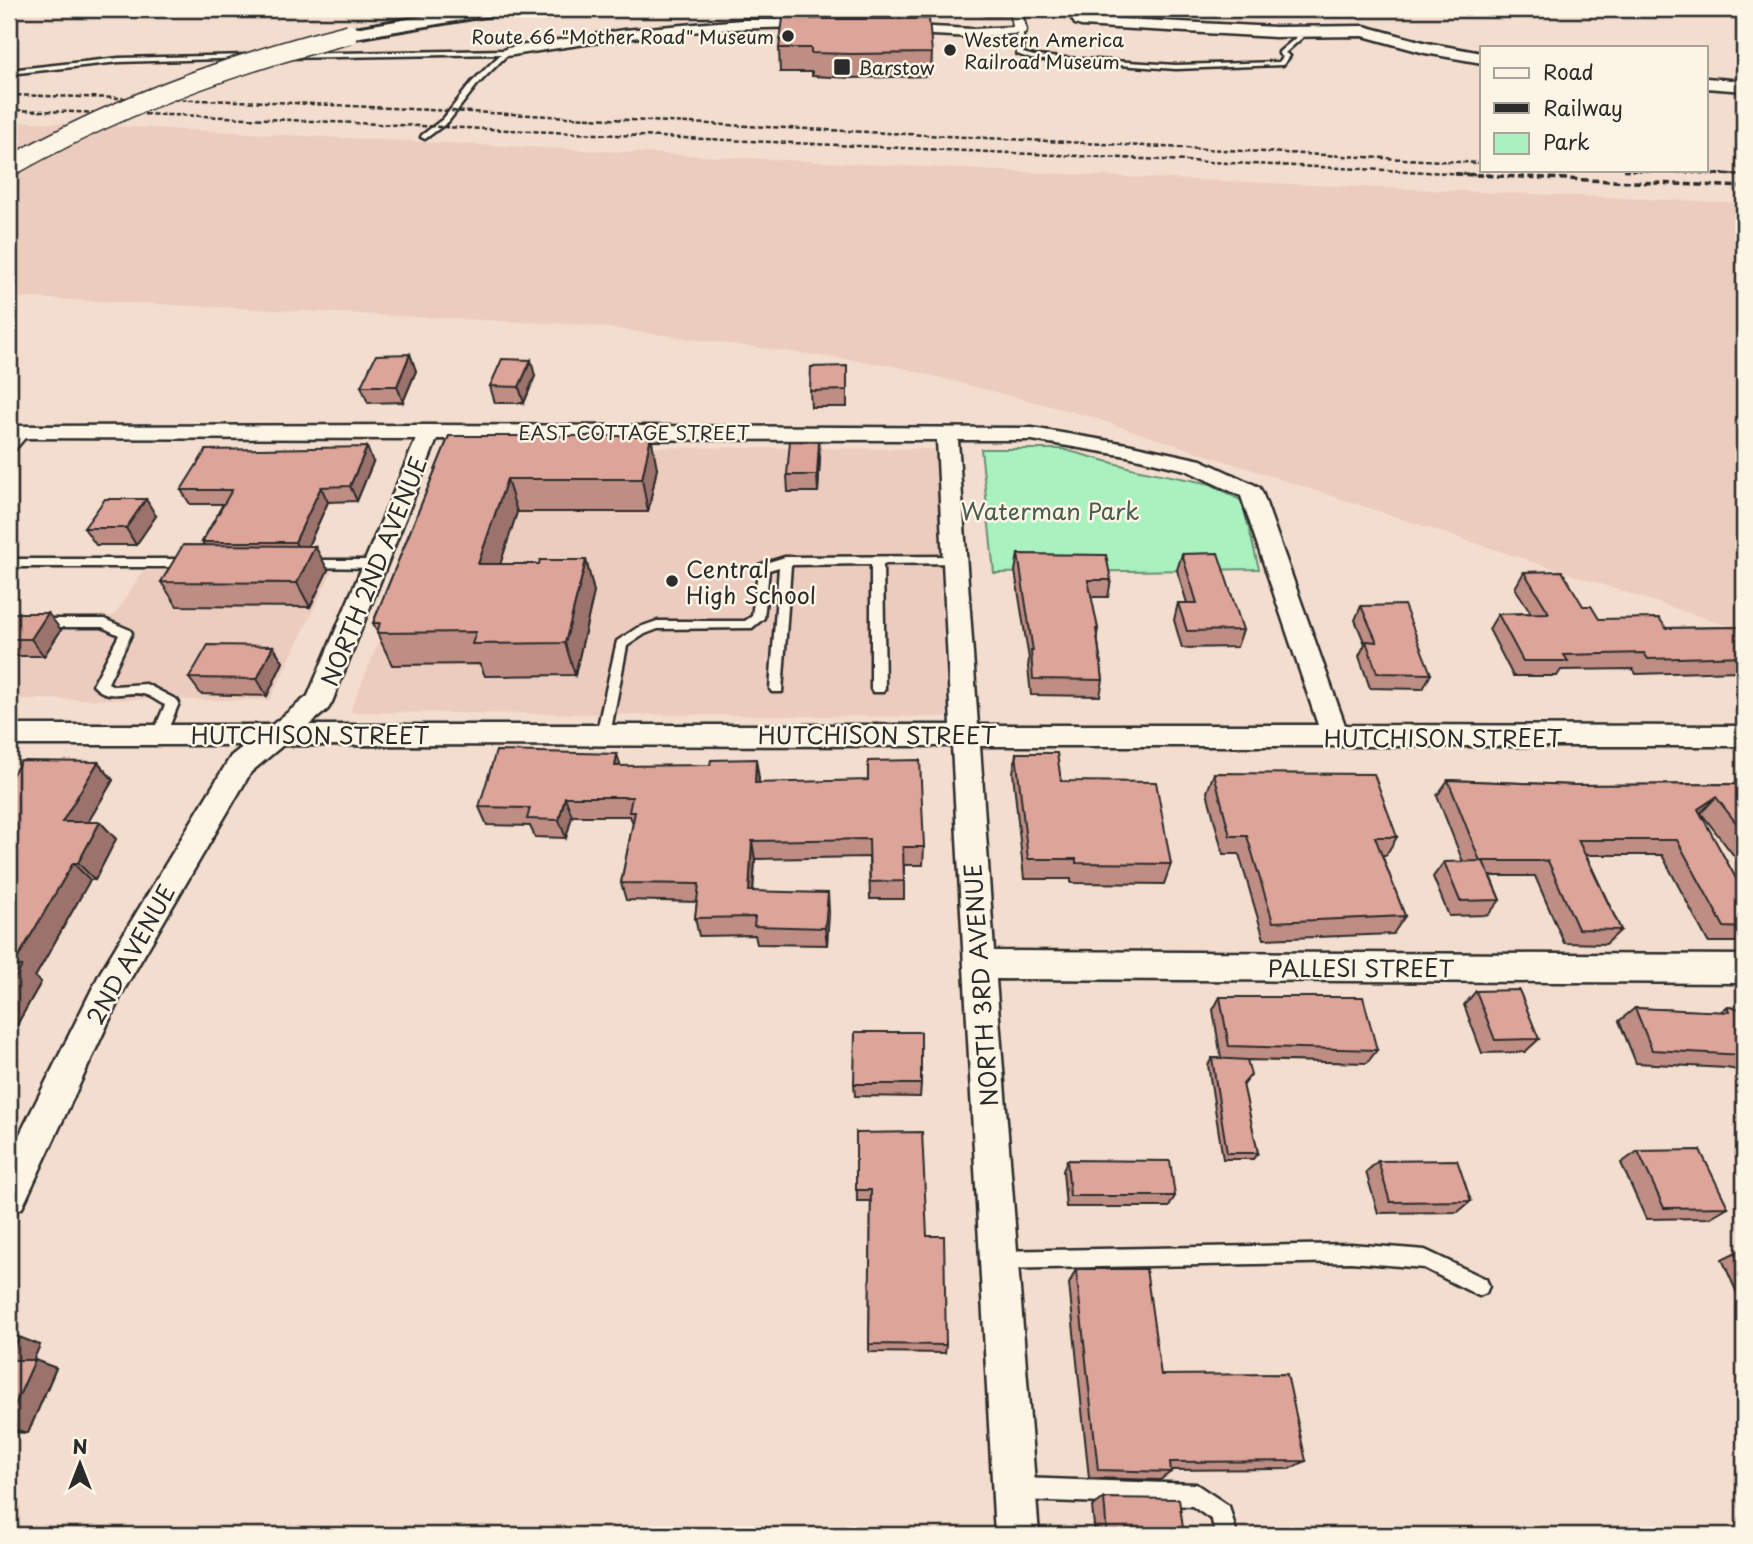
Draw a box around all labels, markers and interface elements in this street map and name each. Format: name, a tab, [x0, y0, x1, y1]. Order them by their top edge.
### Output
place label: Route 66 "Mother Road" Museum	[471, 22, 774, 50]
place label: Western America Railroad Museum	[964, 25, 1124, 75]
marker: Route 66 "Mother Road" Museum	[780, 28, 796, 44]
marker: Western America Railroad Museum	[942, 42, 958, 58]
legend	[1480, 46, 1708, 172]
place label: Barstow	[858, 53, 935, 81]
text: Road	[1543, 55, 1594, 87]
marker: Barstow	[832, 57, 852, 77]
text: Railway	[1543, 91, 1623, 123]
text: Park	[1543, 125, 1590, 157]
street label: EAST COTTAGE STREET	[518, 418, 750, 446]
street label: NORTH 2ND AVENUE	[311, 451, 435, 691]
park label: Waterman Park	[961, 493, 1139, 528]
place label: Central High School	[686, 551, 816, 612]
marker: Central High School	[664, 573, 680, 589]
street label: HUTCHISON STREET	[191, 717, 430, 752]
street label: HUTCHISON STREET	[758, 717, 997, 752]
street label: HUTCHISON STREET	[1324, 720, 1563, 755]
street label: NORTH 3RD AVENUE	[954, 862, 1006, 1108]
street label: 2ND AVENUE	[77, 877, 183, 1031]
street label: PALLESI STREET	[1268, 950, 1454, 985]
north arrow	[46, 1428, 116, 1498]
text: N	[72, 1432, 88, 1460]

